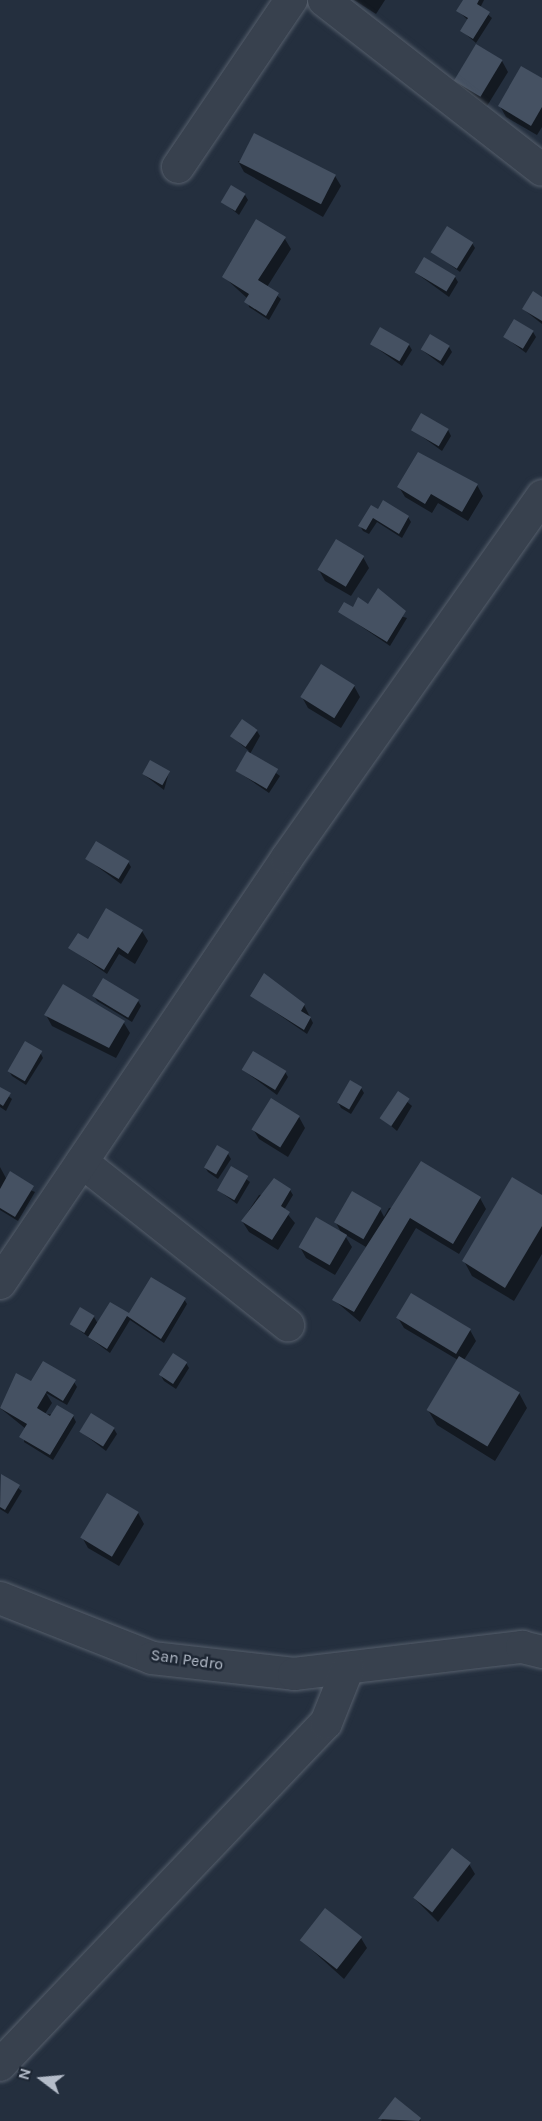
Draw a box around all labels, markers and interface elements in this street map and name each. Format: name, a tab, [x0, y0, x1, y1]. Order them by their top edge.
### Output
street label: San Pedro	[150, 1645, 224, 1675]
north arrow	[12, 2049, 72, 2109]
text: N	[13, 2066, 35, 2082]

